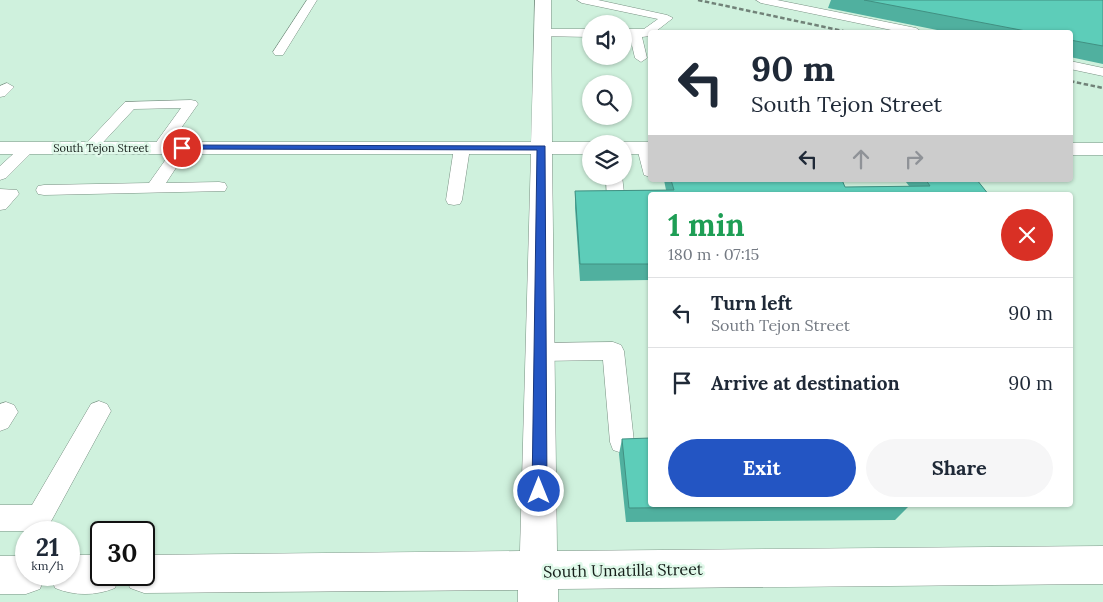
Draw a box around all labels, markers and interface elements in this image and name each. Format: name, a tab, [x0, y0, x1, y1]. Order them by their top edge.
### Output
map controls	[582, 15, 632, 185]
button: sound	[582, 15, 632, 65]
text: 90 m	[751, 46, 835, 91]
icon: left	[668, 50, 733, 115]
button: search	[582, 75, 632, 125]
text: South Tejon Street	[751, 90, 942, 118]
pin	[161, 127, 203, 169]
icon: arrive	[168, 134, 196, 162]
button: layers	[582, 135, 632, 185]
street label: South Tejon Street	[53, 141, 149, 155]
icon: left	[794, 145, 822, 173]
icon: ahead	[847, 145, 875, 173]
icon: right	[900, 145, 928, 173]
text: 1 min	[668, 206, 745, 244]
button: close	[1001, 209, 1053, 261]
text: 180 m · 07:15	[668, 244, 759, 264]
text: Turn left	[711, 291, 792, 315]
icon: left	[668, 299, 696, 327]
text: 90 m	[1008, 301, 1053, 325]
text: South Tejon Street	[711, 315, 850, 335]
icon: arrive	[668, 369, 696, 397]
text: Arrive at destination	[711, 371, 900, 395]
text: 90 m	[1008, 371, 1053, 395]
button: Exit	[668, 439, 856, 497]
button: Share	[866, 439, 1053, 497]
position arrow	[512, 464, 564, 516]
speed limit sign: 30	[90, 521, 155, 586]
text: 21	[36, 531, 59, 563]
text: km/h	[31, 558, 64, 573]
street label: South Umatilla Street	[543, 559, 704, 581]

